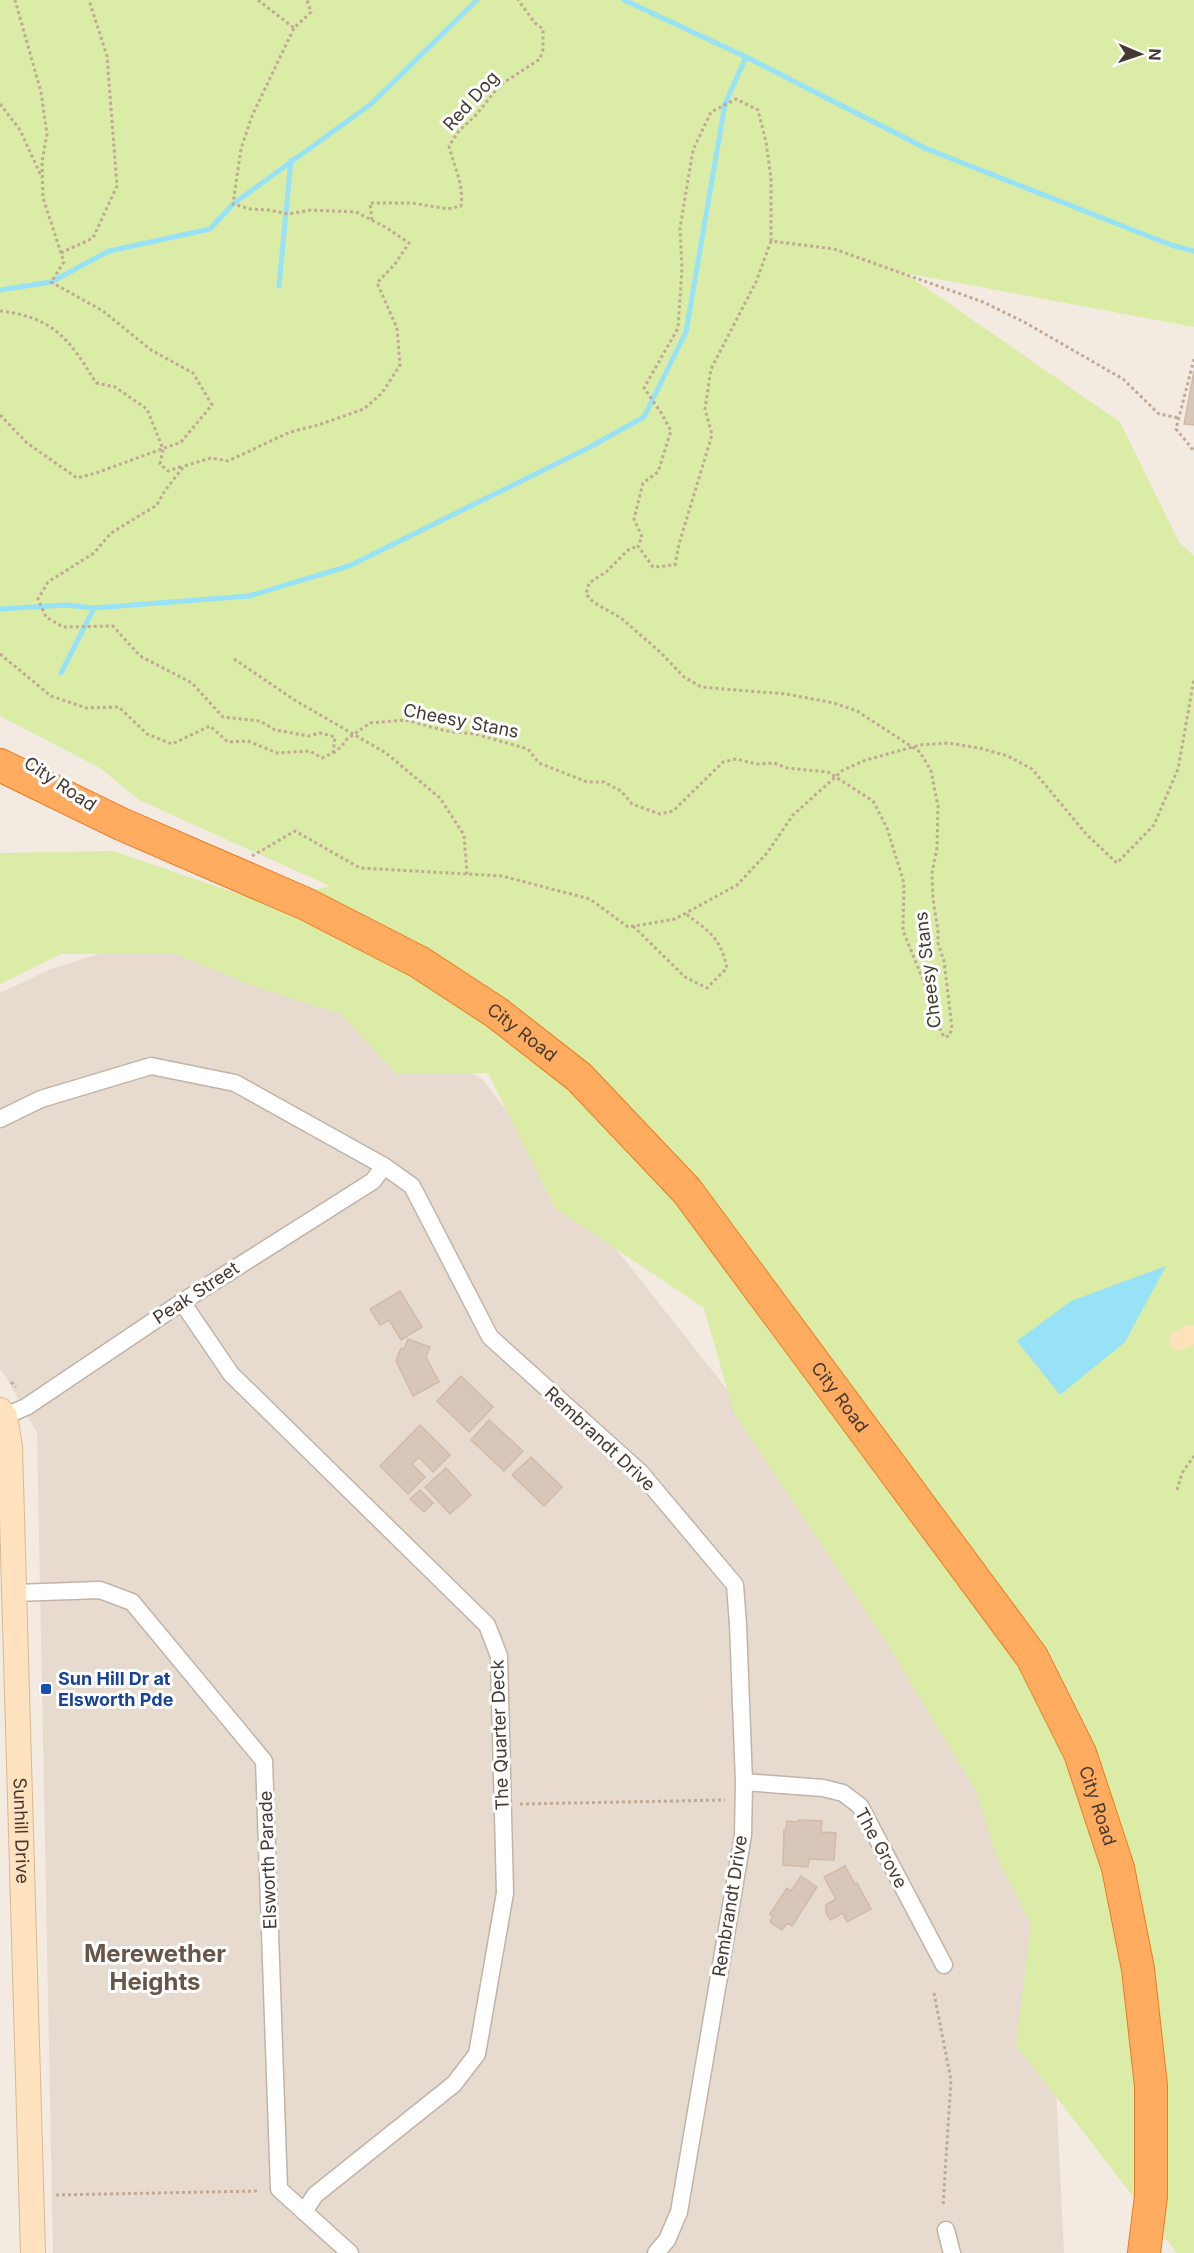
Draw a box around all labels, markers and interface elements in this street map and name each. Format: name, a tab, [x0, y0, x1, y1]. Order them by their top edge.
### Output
north arrow	[1110, 24, 1170, 84]
text: N	[1145, 48, 1165, 61]
street label: Red Dog	[438, 67, 503, 135]
street label: Cheesy Stans	[402, 699, 521, 742]
street label: City Road	[20, 752, 100, 815]
street label: Cheesy Stans	[910, 911, 945, 1030]
street label: City Road	[484, 999, 561, 1066]
street label: Peak Street	[149, 1257, 243, 1328]
street label: City Road	[807, 1358, 873, 1436]
street label: Rembrandt Drive	[541, 1382, 660, 1495]
street label: The Quarter Deck	[486, 1659, 513, 1811]
place label: Sun Hill Dr at Elsworth Pde	[58, 1668, 174, 1710]
marker: Sun Hill Dr at Elsworth Pde	[39, 1682, 53, 1696]
street label: City Road	[1075, 1763, 1121, 1848]
street label: Sunhill Drive	[9, 1777, 33, 1884]
street label: Elsworth Parade	[255, 1790, 280, 1930]
street label: The Grove	[851, 1804, 912, 1892]
street label: Rembrandt Drive	[708, 1834, 751, 1978]
district label: Merewether Heights	[84, 1939, 226, 1996]

